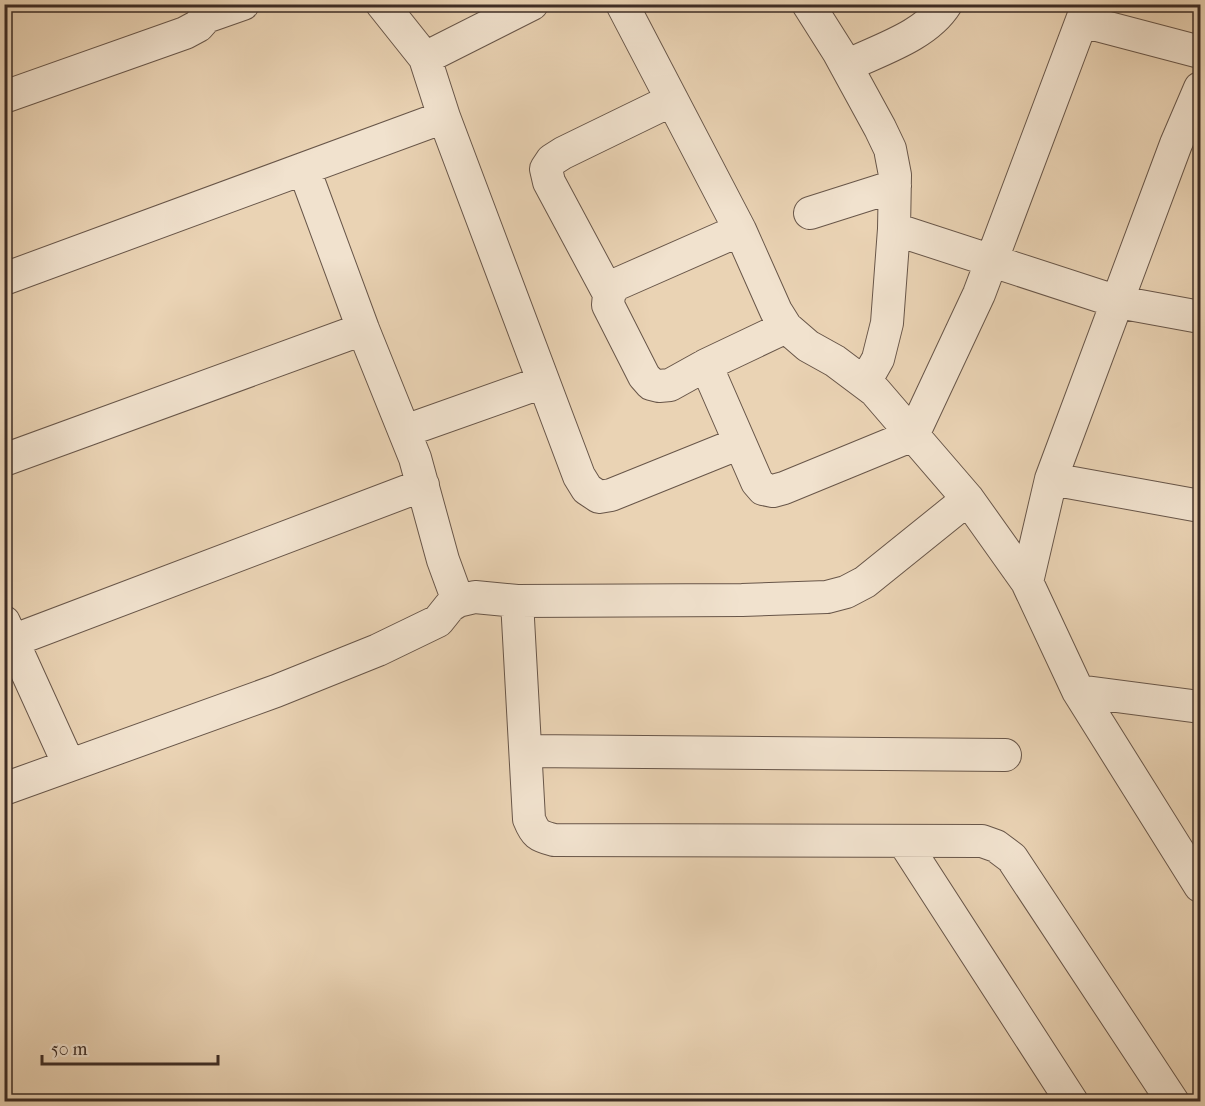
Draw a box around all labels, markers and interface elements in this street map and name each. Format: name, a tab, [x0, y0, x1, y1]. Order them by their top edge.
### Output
scale bar	[42, 1028, 218, 1066]
text: 50 m	[51, 1039, 88, 1060]

